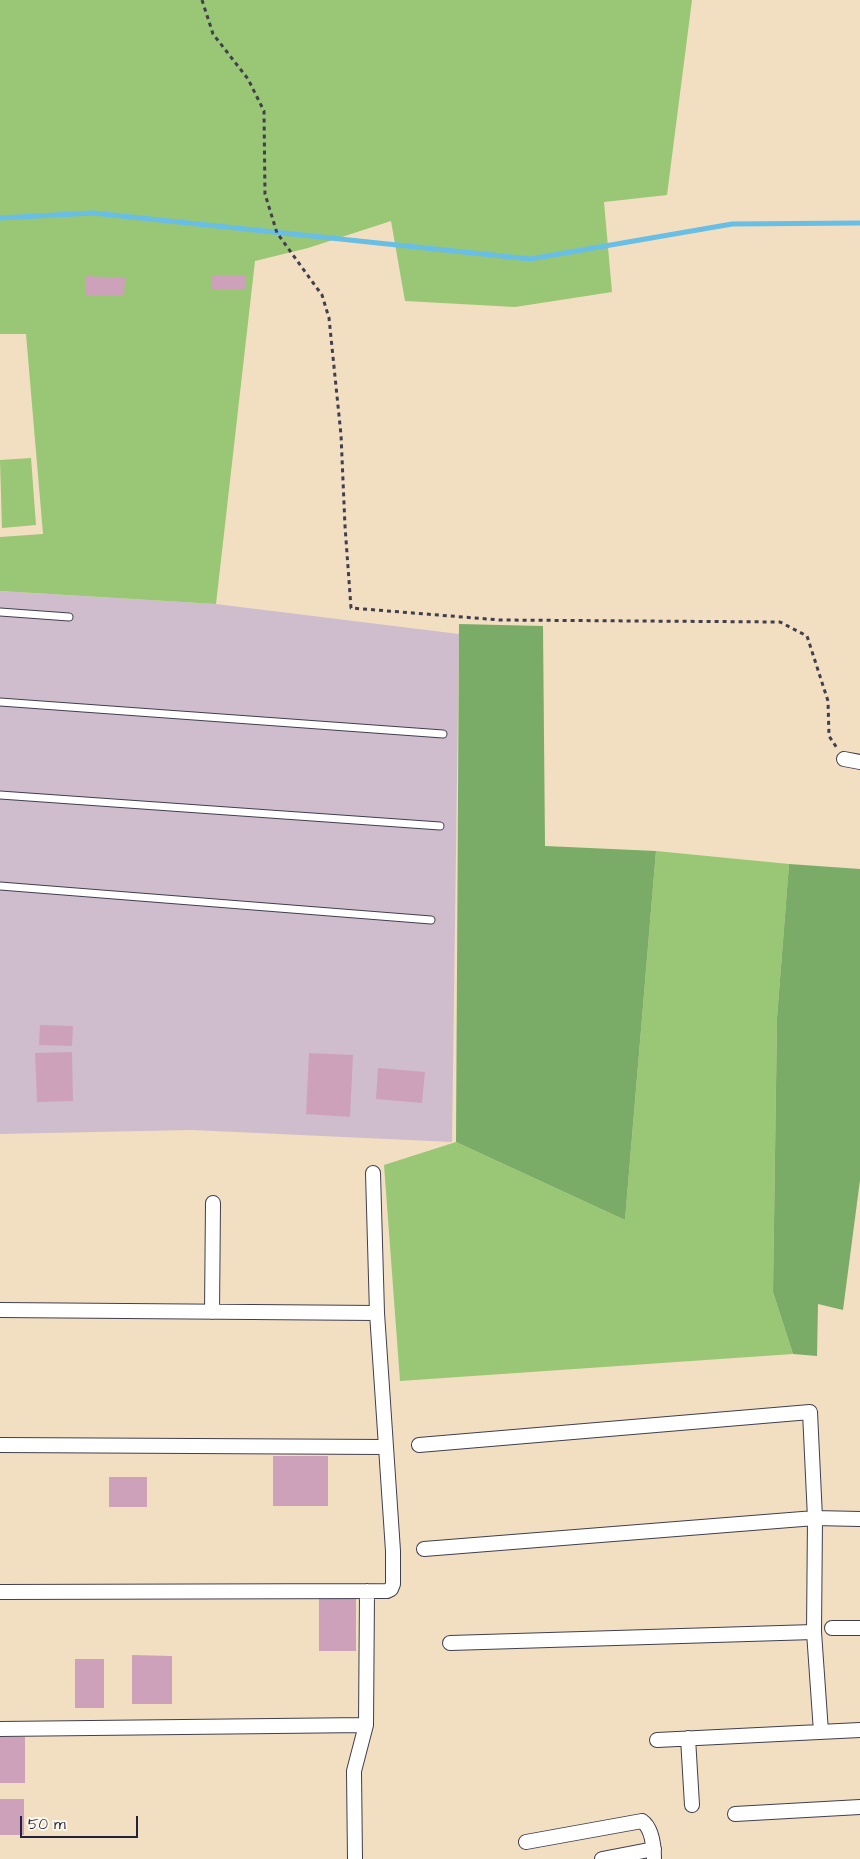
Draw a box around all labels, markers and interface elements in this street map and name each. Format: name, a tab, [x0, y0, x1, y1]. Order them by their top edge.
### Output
scale bar	[22, 1806, 140, 1838]
text: 50 m	[28, 1814, 66, 1835]

